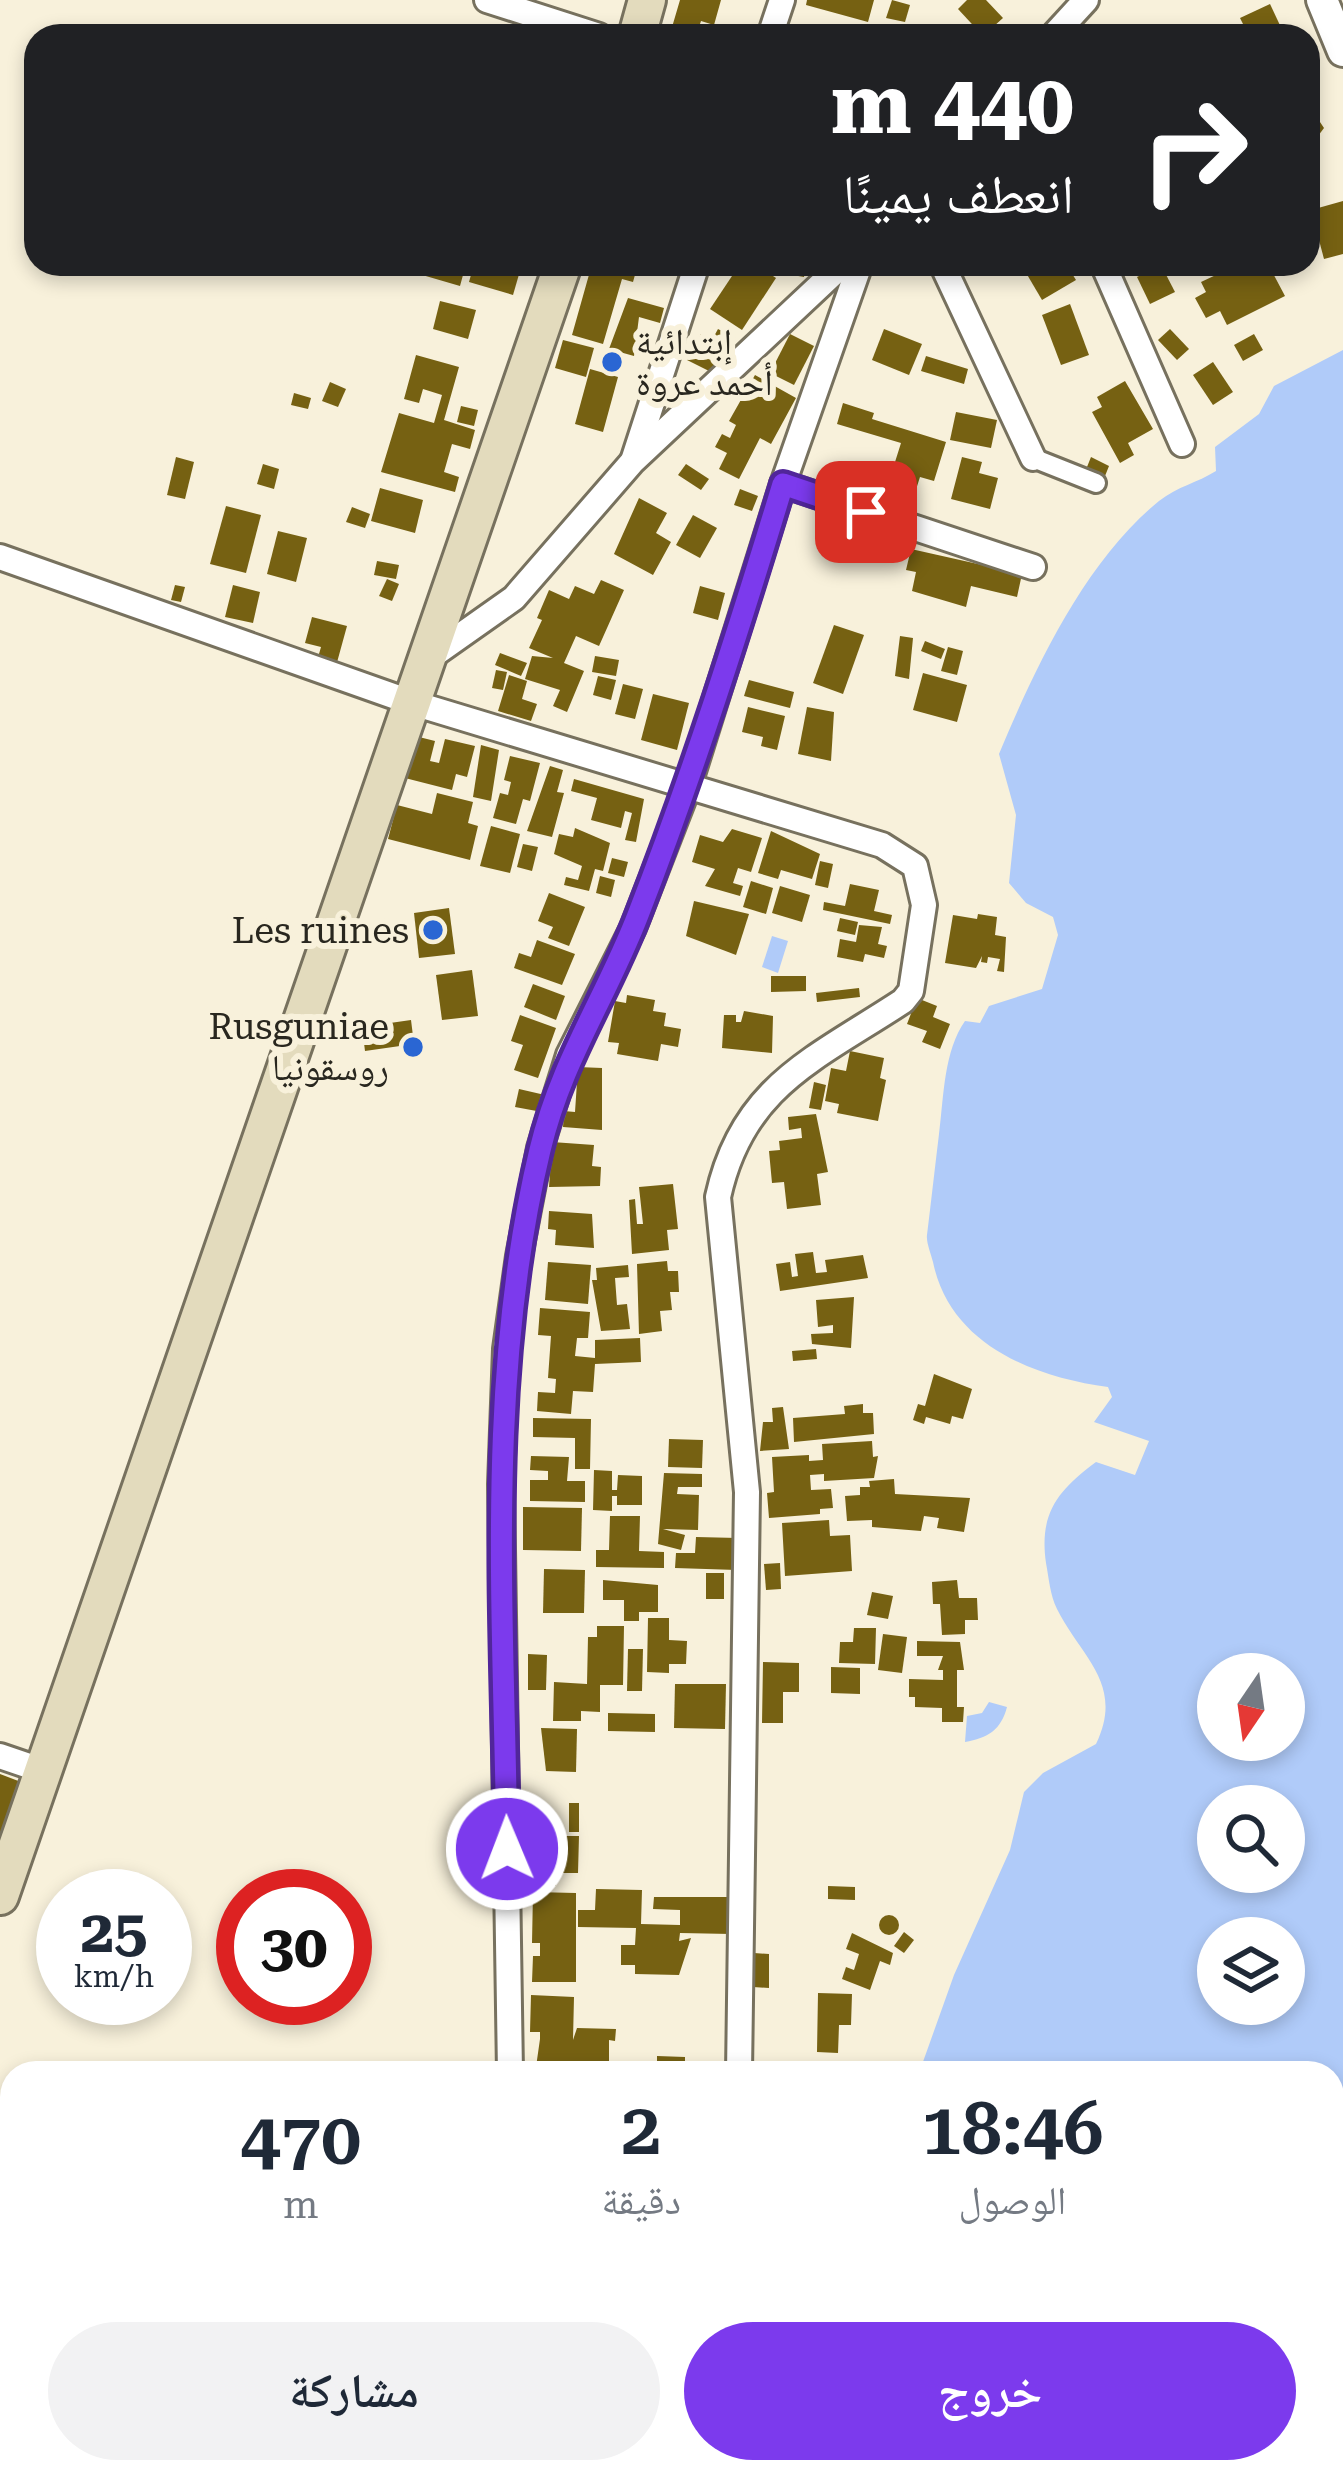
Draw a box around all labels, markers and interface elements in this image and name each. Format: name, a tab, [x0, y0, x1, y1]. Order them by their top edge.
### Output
text: 440 m	[831, 55, 1074, 153]
icon: right	[1116, 72, 1272, 228]
text: انعطف يمينًا	[843, 163, 1074, 226]
place label: إبتدائية أحمد عروة	[636, 321, 773, 404]
marker: إبتدائية أحمد عروة	[599, 349, 625, 375]
pin	[815, 461, 917, 563]
icon: arrive	[833, 479, 899, 545]
place label: Les ruines	[232, 910, 409, 952]
marker: Les ruines	[420, 917, 446, 943]
place label: Rusguniae روسقونيا	[209, 1006, 389, 1089]
marker: Rusguniae روسقونيا	[400, 1034, 426, 1060]
north arrow	[1197, 1653, 1305, 1761]
map controls	[1197, 1653, 1305, 2025]
button: search	[1197, 1785, 1305, 1893]
position arrow	[444, 1786, 570, 1912]
speed limit sign: 30	[216, 1869, 372, 2025]
text: 25	[80, 1896, 148, 1967]
button: layers	[1197, 1917, 1305, 2025]
text: km/h	[74, 1959, 154, 1994]
text: 2	[621, 2087, 661, 2172]
text: 18:46	[921, 2087, 1104, 2172]
text: 470	[240, 2097, 361, 2182]
text: دقيقة	[602, 2178, 681, 2224]
text: الوصول	[958, 2178, 1066, 2224]
text: m	[283, 2182, 319, 2228]
button: مشاركة	[48, 2322, 660, 2460]
button: خروج	[684, 2322, 1296, 2460]

